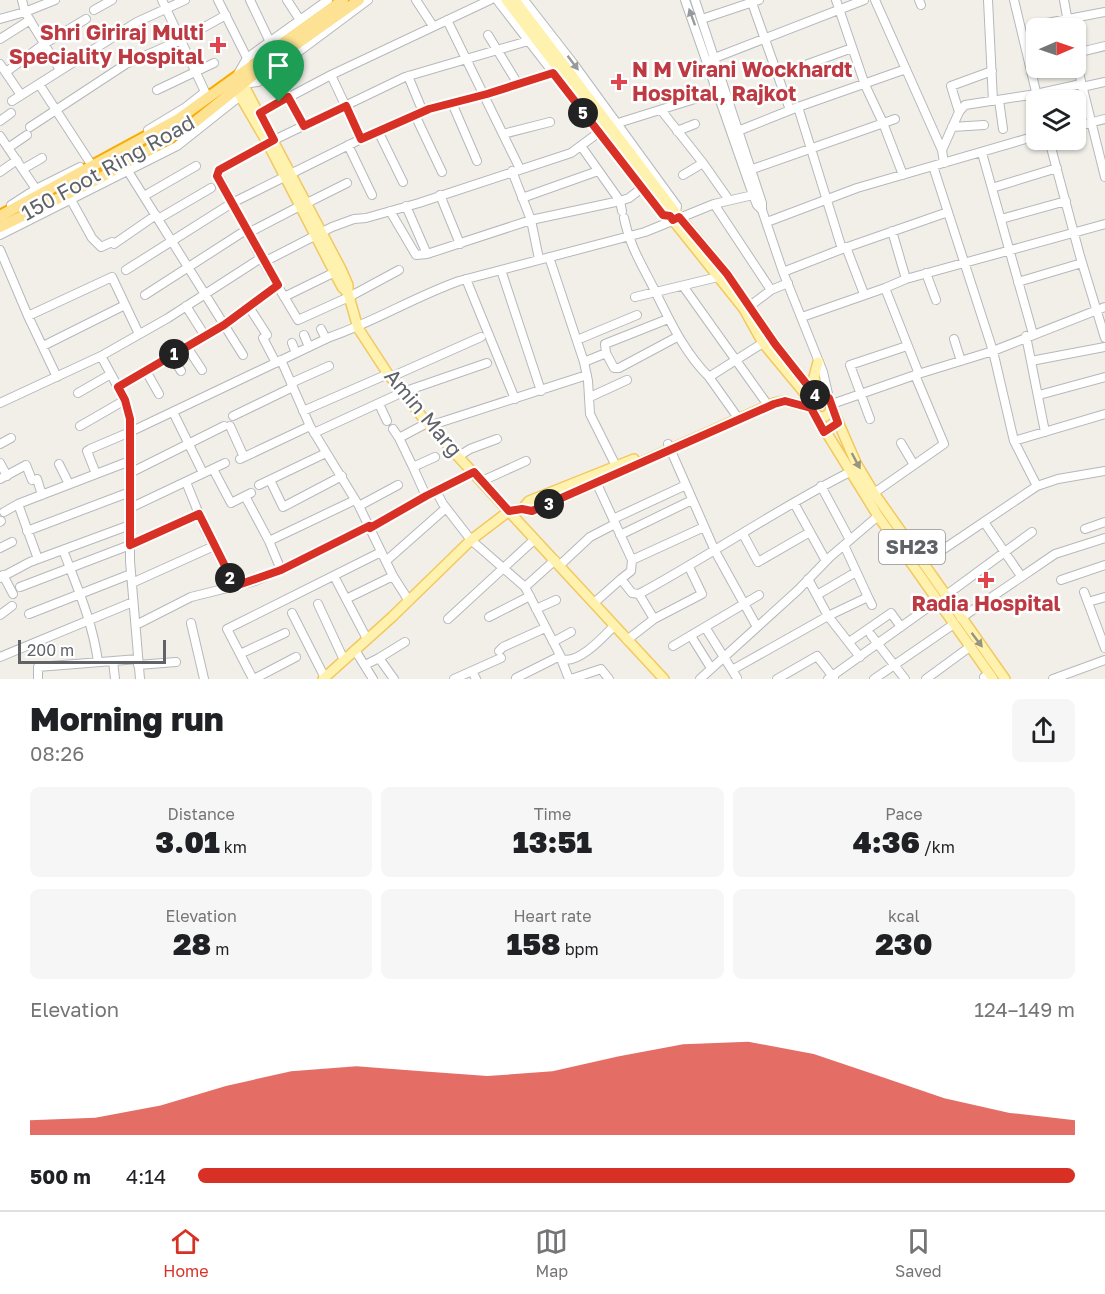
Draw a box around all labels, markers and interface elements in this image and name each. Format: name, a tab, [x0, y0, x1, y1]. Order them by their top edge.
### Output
one-way arrow	[686, 8, 696, 26]
north arrow	[1026, 18, 1086, 78]
map controls	[1026, 18, 1086, 150]
place label: Shri Giriraj Multi Speciality Hospital	[9, 19, 204, 69]
marker: Shri Giriraj Multi Speciality Hospital	[209, 36, 227, 54]
pin	[253, 40, 304, 102]
icon: arrive	[262, 49, 295, 82]
one-way arrow	[566, 55, 578, 70]
place label: N M Virani Wockhardt Hospital, Rajkot	[632, 56, 852, 106]
marker: N M Virani Wockhardt Hospital, Rajkot	[610, 73, 628, 91]
button: layers	[1026, 90, 1086, 150]
pin: 5	[568, 98, 598, 128]
text: 5	[578, 103, 588, 123]
street label: 150 Foot Ring Road	[16, 109, 199, 226]
pin: 1	[159, 339, 189, 369]
text: 1	[170, 344, 178, 364]
street label: Amin Marg	[379, 363, 468, 462]
pin: 4	[800, 380, 830, 410]
text: 4	[810, 385, 820, 405]
one-way arrow	[851, 453, 861, 470]
pin: 3	[534, 489, 564, 519]
text: 3	[544, 494, 554, 514]
road number: SH23	[879, 530, 945, 564]
pin: 2	[215, 563, 245, 593]
text: 2	[225, 568, 235, 588]
marker: Radia Hospital	[977, 571, 995, 589]
place label: Radia Hospital	[911, 590, 1061, 616]
one-way arrow	[971, 631, 983, 647]
scale bar	[18, 637, 166, 664]
text: 200 m	[27, 640, 74, 660]
text: Morning run	[30, 699, 224, 738]
button: share	[1012, 699, 1075, 762]
text: 08:26	[30, 741, 84, 765]
text: Distance	[168, 804, 235, 824]
text: Time	[534, 804, 571, 824]
text: Pace	[885, 804, 923, 824]
text: 3.01	[155, 824, 220, 860]
text: 13:51	[513, 824, 592, 860]
text: 4:36	[853, 824, 920, 860]
text: km	[220, 837, 247, 857]
text: /km	[920, 837, 955, 857]
text: Elevation	[166, 906, 237, 926]
text: Heart rate	[513, 906, 592, 926]
text: kcal	[888, 906, 920, 926]
text: 28	[173, 926, 211, 962]
text: 158	[506, 926, 561, 962]
text: 230	[875, 926, 932, 962]
text: m	[211, 939, 229, 959]
text: bpm	[561, 939, 599, 959]
text: Elevation	[30, 997, 119, 1021]
text: 124–149 m	[974, 997, 1075, 1021]
text: 500 m	[30, 1164, 91, 1188]
text: 4:14	[126, 1164, 166, 1188]
tab: Home	[163, 1225, 209, 1281]
tab: Map	[535, 1225, 568, 1281]
tab: Saved	[895, 1225, 942, 1281]

